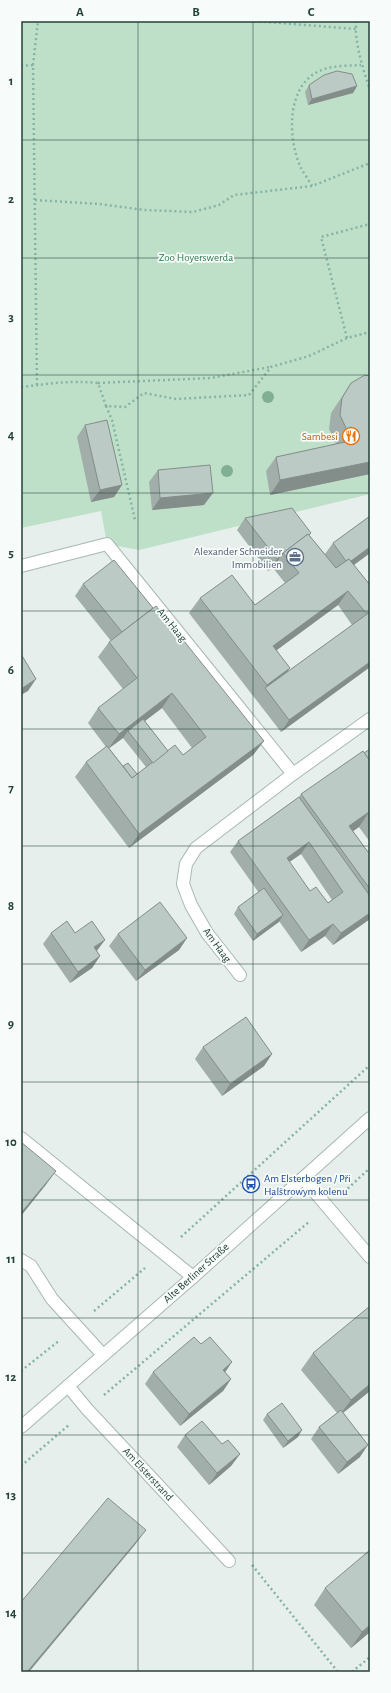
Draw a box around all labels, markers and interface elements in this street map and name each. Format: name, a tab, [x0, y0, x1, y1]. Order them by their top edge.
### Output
text: A	[76, 6, 84, 19]
text: B	[192, 6, 200, 19]
text: C	[308, 6, 315, 19]
text: 1	[9, 75, 13, 88]
text: 2	[8, 193, 14, 206]
park label: Zoo Hoyerswerda	[159, 252, 233, 263]
text: 3	[8, 311, 14, 324]
restaurant icon: Sambesi	[341, 426, 361, 446]
text: 4	[8, 429, 15, 442]
place label: Sambesi	[302, 431, 338, 442]
place label: Alexander Schneider Immobilien	[194, 546, 282, 570]
text: 5	[8, 547, 14, 560]
office icon: Alexander Schneider Immobilien	[285, 547, 305, 567]
street label: Am Haag	[155, 606, 189, 644]
text: 6	[8, 664, 14, 677]
text: 7	[8, 782, 14, 795]
text: 8	[8, 900, 14, 913]
street label: Am Haag	[201, 926, 233, 965]
text: 9	[8, 1018, 14, 1031]
text: 10	[5, 1136, 17, 1149]
place label: Am Elsterbogen / Při Halštrowym kolenu	[264, 1173, 351, 1197]
bus stop icon: Am Elsterbogen / Při Halštrowym kolenu	[241, 1174, 261, 1194]
street label: Alte Berliner Straße	[161, 1241, 231, 1305]
text: 11	[6, 1253, 16, 1266]
text: 12	[6, 1371, 16, 1384]
street label: Am Elsterstrand	[121, 1445, 176, 1503]
text: 13	[6, 1489, 17, 1502]
text: 14	[5, 1607, 17, 1620]

